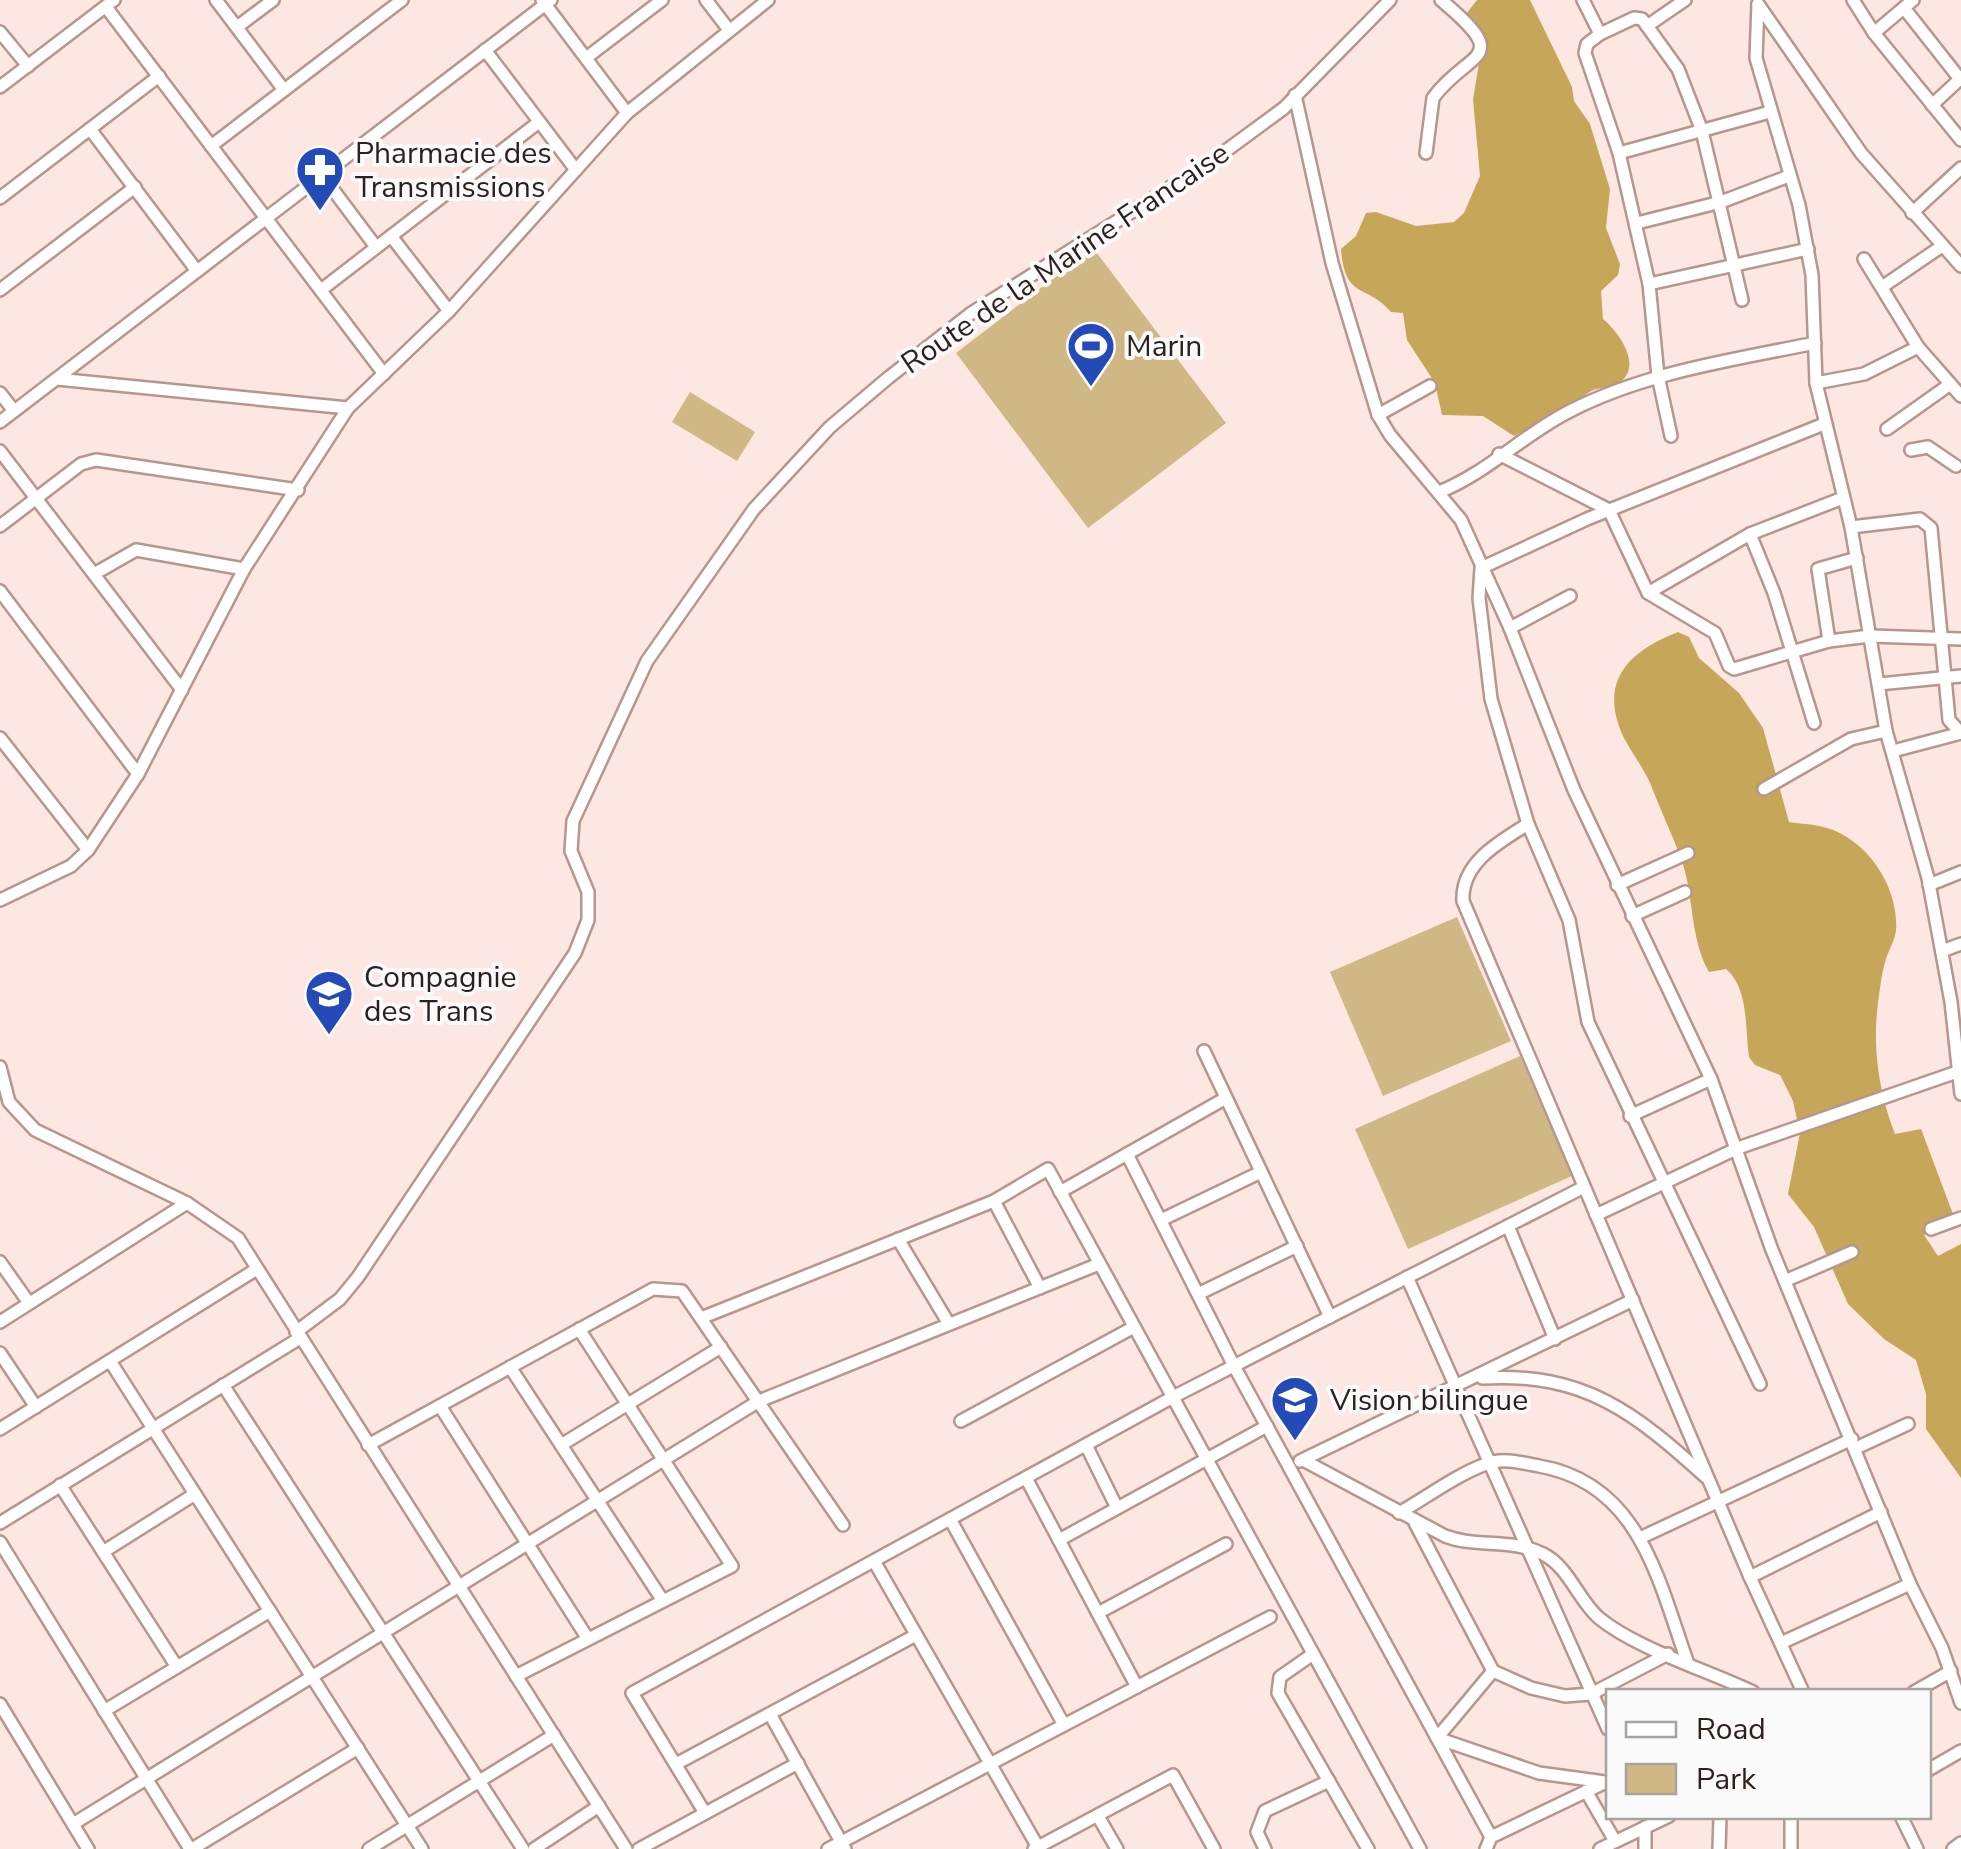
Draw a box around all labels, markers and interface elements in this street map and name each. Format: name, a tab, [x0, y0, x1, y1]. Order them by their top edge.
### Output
place label: Pharmacie des Transmissions	[355, 133, 552, 208]
street label: Route de la Marine Francaise	[894, 135, 1236, 381]
pharmacy icon: Pharmacie des Transmissions	[294, 144, 346, 212]
sports icon: Marin	[1065, 320, 1117, 388]
place label: Marin	[1126, 328, 1202, 364]
place label: Compagnie des Trans	[364, 957, 516, 1032]
school or university icon: Compagnie des Trans	[303, 968, 355, 1036]
school or university icon: Vision bilingue	[1269, 1374, 1321, 1442]
place label: Vision bilingue	[1329, 1380, 1528, 1421]
legend	[1606, 1689, 1931, 1819]
text: Road	[1696, 1709, 1766, 1750]
text: Park	[1696, 1759, 1757, 1800]

